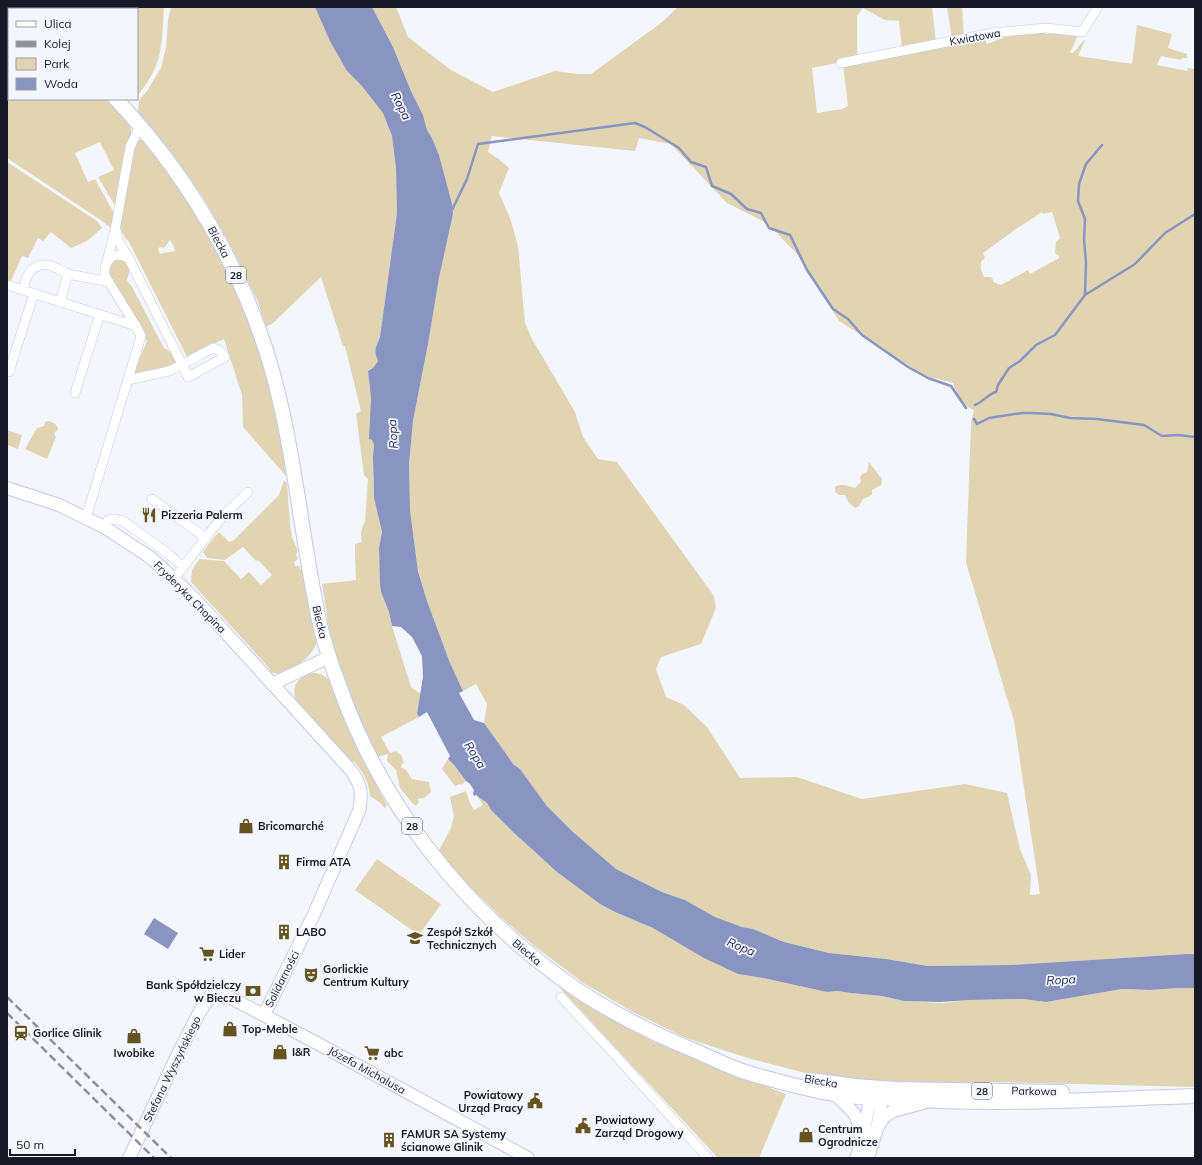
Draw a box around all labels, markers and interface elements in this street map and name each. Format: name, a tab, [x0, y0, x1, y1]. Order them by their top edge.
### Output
legend	[8, 8, 138, 100]
text: Ulica	[44, 16, 72, 31]
street label: Kwiatowa	[948, 26, 1002, 48]
text: Kolej	[44, 36, 71, 51]
text: Park	[44, 56, 70, 71]
text: Woda	[44, 76, 78, 91]
water label: Ropa	[388, 89, 415, 122]
street label: Biecka	[205, 224, 233, 260]
road number: 28	[226, 267, 246, 283]
water label: Ropa	[384, 419, 401, 449]
restaurant icon: Pizzeria Palerm	[140, 506, 158, 524]
place label: Pizzeria Palerm	[161, 508, 243, 522]
street label: Fryderyka Chopina	[151, 558, 229, 636]
street label: Biecka	[309, 604, 331, 640]
water label: Ropa	[461, 738, 490, 771]
shop icon: Bricomarché	[237, 817, 255, 835]
road number: 28	[402, 818, 422, 834]
place label: Bricomarché	[258, 819, 324, 833]
building icon: Firma ATA	[275, 853, 293, 871]
place label: Firma ATA	[296, 855, 352, 869]
building icon: LABO	[275, 923, 293, 941]
place label: LABO	[296, 925, 327, 939]
place label: Zespół Szkół Technicznych	[427, 925, 497, 952]
school or university icon: Zespół Szkół Technicznych	[406, 929, 424, 947]
water label: Ropa	[725, 934, 758, 959]
street label: Biecka	[510, 936, 544, 968]
supermarket icon: Lider	[198, 945, 216, 963]
place label: Lider	[219, 947, 246, 961]
street label: Solidarności	[262, 948, 302, 1010]
place label: Gorlickie Centrum Kultury	[323, 962, 409, 989]
theatre icon: Gorlickie Centrum Kultury	[302, 966, 320, 984]
water label: Ropa	[1046, 971, 1076, 988]
place label: Bank Spółdzielczy w Bieczu	[146, 978, 241, 1005]
bank icon: Bank Spółdzielczy w Bieczu	[244, 982, 262, 1000]
street label: Stefana Wyszyńskiego	[140, 1014, 204, 1124]
shop icon: Top-Meble	[221, 1020, 239, 1038]
place label: Top-Meble	[242, 1022, 298, 1036]
station icon: Gorlice Glinik	[12, 1024, 30, 1042]
place label: Gorlice Glinik	[33, 1026, 103, 1040]
shop icon: Iwobike	[125, 1027, 143, 1045]
shop icon: I&R	[271, 1043, 289, 1061]
street label: Józefa Michalusa	[326, 1043, 408, 1097]
supermarket icon: abc	[363, 1044, 381, 1062]
place label: I&R	[292, 1045, 311, 1059]
place label: Iwobike	[114, 1046, 154, 1060]
place label: abc	[384, 1046, 404, 1060]
street label: Biecka	[803, 1071, 839, 1091]
road number: 28	[972, 1083, 992, 1099]
street label: Parkowa	[1011, 1084, 1057, 1098]
place label: Powiatowy Urząd Pracy	[458, 1088, 523, 1115]
public building icon: Powiatowy Urząd Pracy	[526, 1092, 544, 1110]
place label: Powiatowy Zarząd Drogowy	[595, 1113, 684, 1140]
public building icon: Powiatowy Zarząd Drogowy	[574, 1117, 592, 1135]
place label: Centrum Ogrodnicze	[818, 1122, 878, 1149]
shop icon: Centrum Ogrodnicze	[797, 1126, 815, 1144]
place label: FAMUR SA Systemy ścianowe Glinik	[401, 1127, 506, 1154]
scale bar	[10, 1131, 75, 1157]
building icon: FAMUR SA Systemy ścianowe Glinik	[380, 1131, 398, 1149]
text: 50 m	[16, 1137, 44, 1152]

